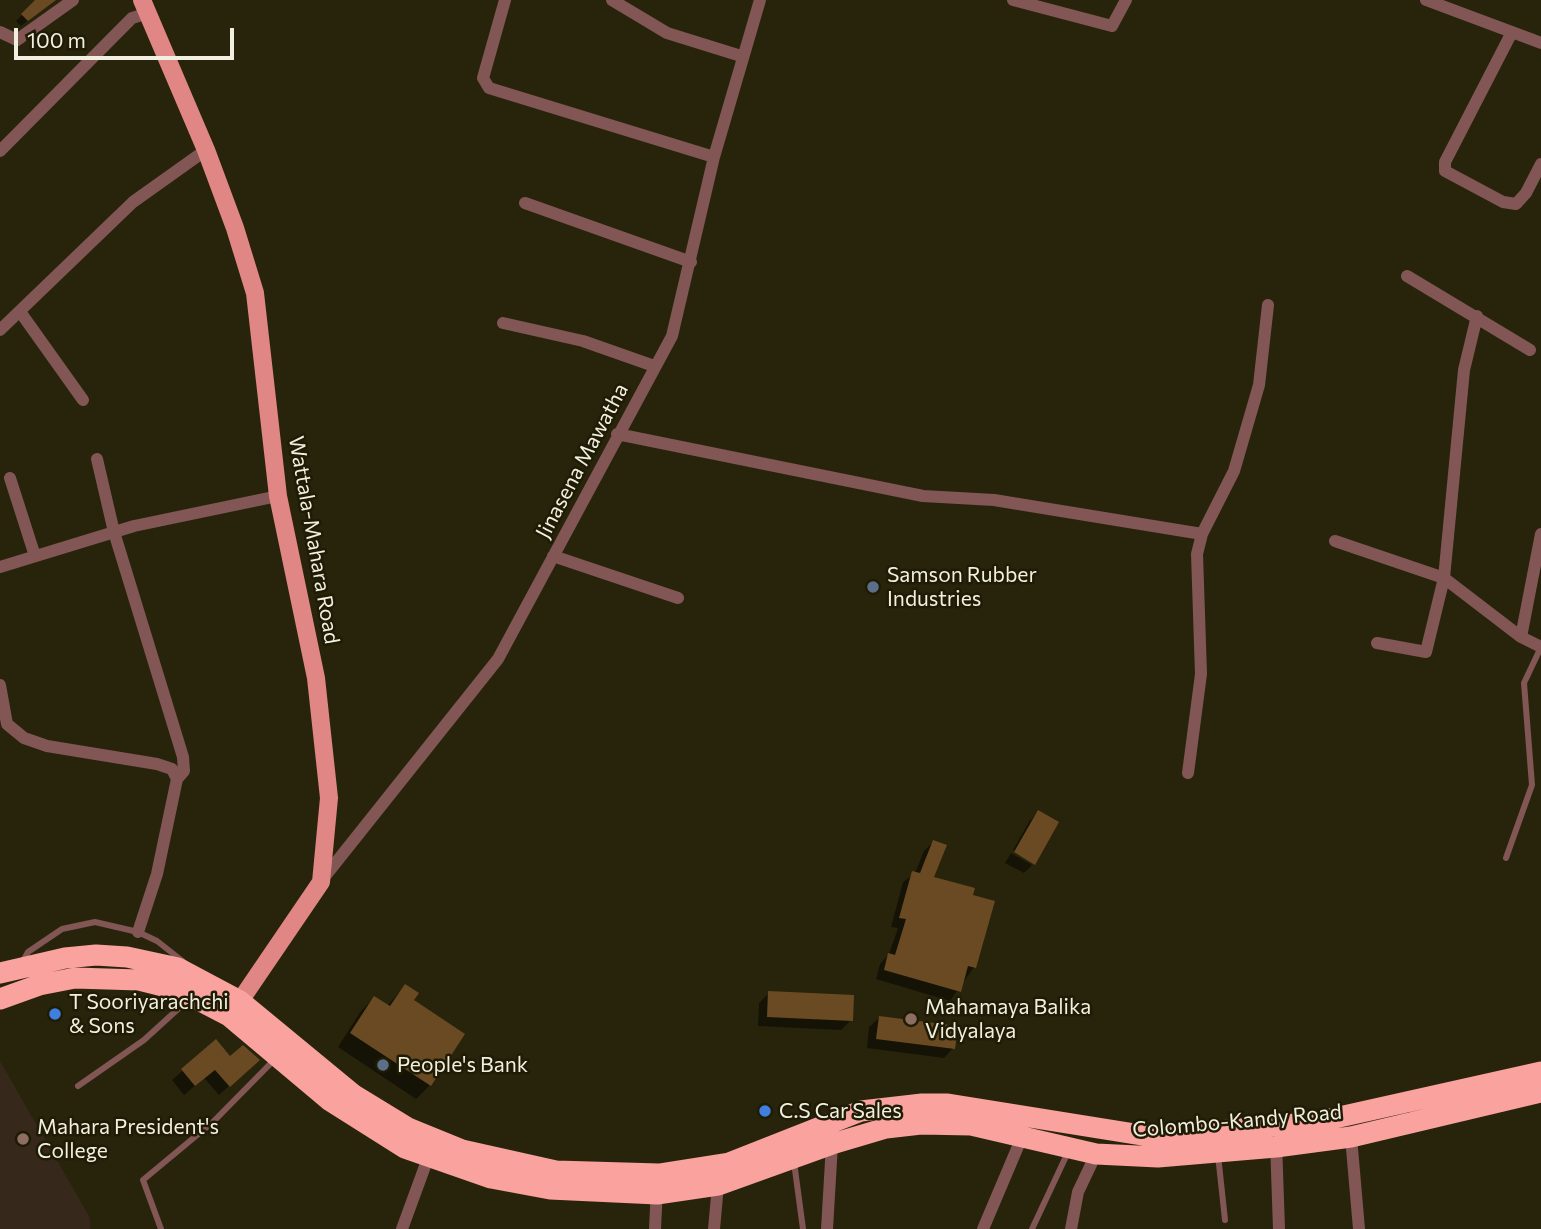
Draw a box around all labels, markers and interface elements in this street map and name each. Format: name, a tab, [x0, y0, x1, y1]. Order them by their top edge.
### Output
scale bar	[18, 14, 238, 58]
text: 100 m	[27, 27, 86, 52]
street label: Jinasena Mawatha	[530, 379, 634, 543]
street label: Wattala-Mahara Road	[283, 434, 345, 646]
place label: Samson Rubber Industries	[887, 562, 1037, 612]
marker: Samson Rubber Industries	[865, 579, 881, 595]
place label: T Sooriyarachchi & Sons	[69, 989, 229, 1039]
place label: Mahamaya Balika Vidyalaya	[925, 994, 1091, 1044]
marker: T Sooriyarachchi & Sons	[47, 1006, 63, 1022]
marker: Mahamaya Balika Vidyalaya	[903, 1011, 919, 1027]
place label: People's Bank	[397, 1052, 528, 1078]
marker: People's Bank	[375, 1057, 391, 1073]
place label: C.S Car Sales	[779, 1098, 902, 1124]
street label: Colombo-Kandy Road	[1131, 1099, 1343, 1143]
marker: C.S Car Sales	[757, 1103, 773, 1119]
place label: Mahara President's College	[37, 1114, 219, 1164]
marker: Mahara President's College	[15, 1131, 31, 1147]

